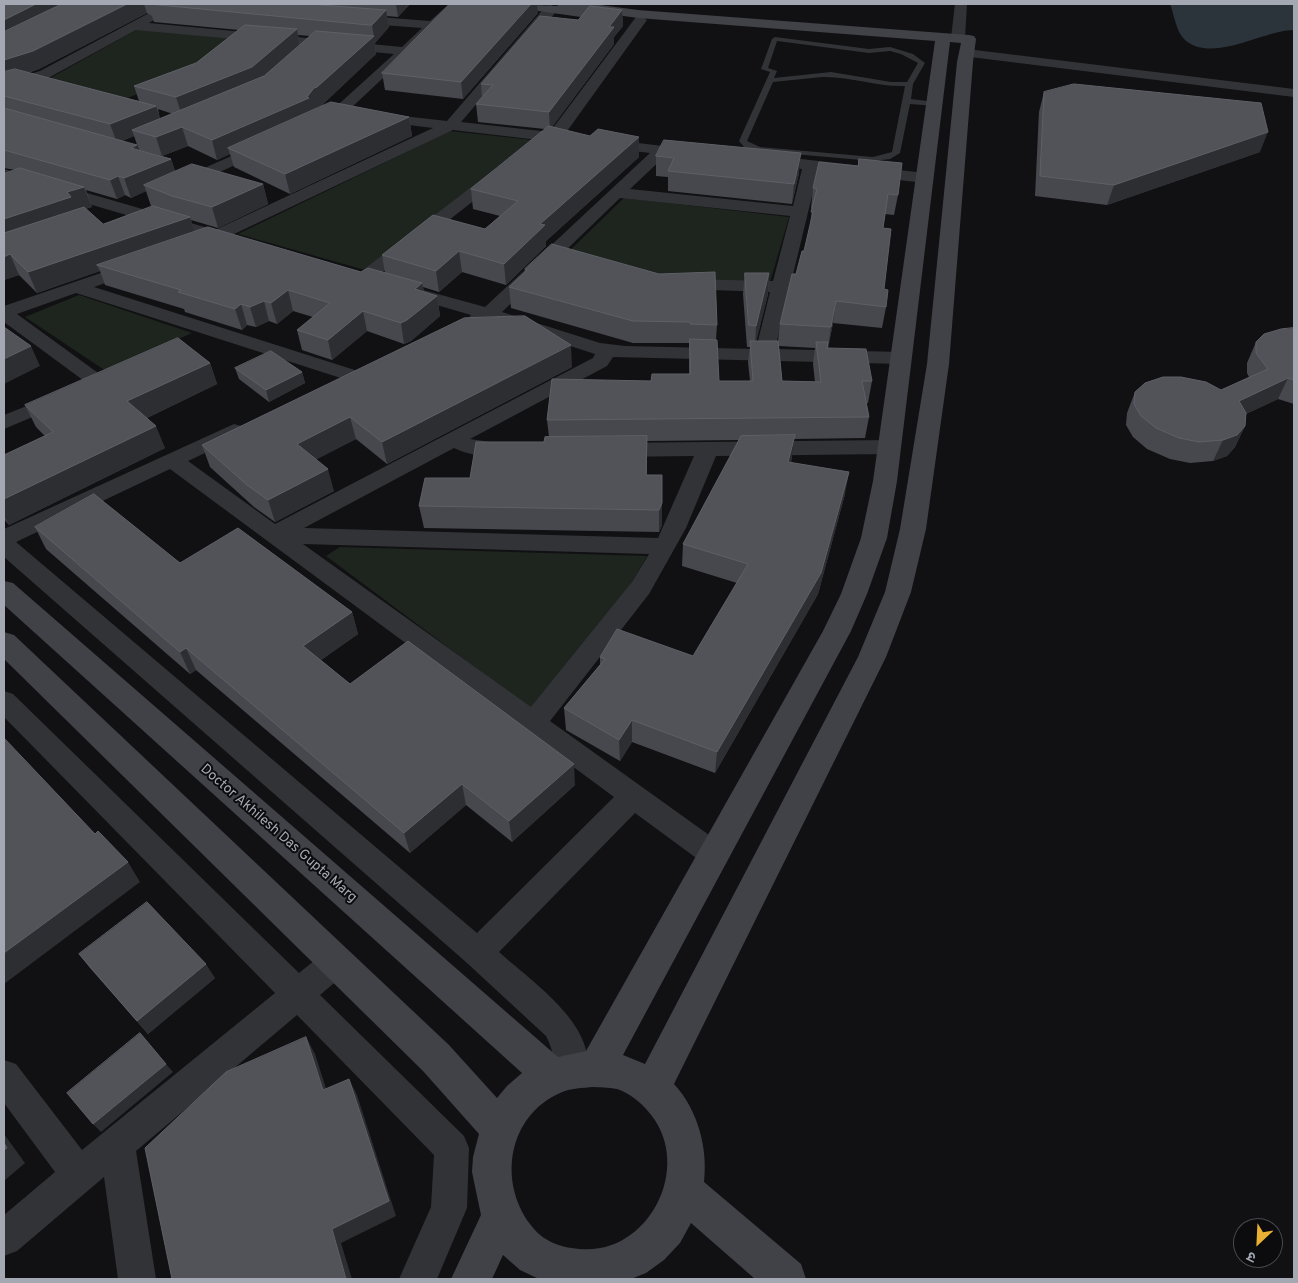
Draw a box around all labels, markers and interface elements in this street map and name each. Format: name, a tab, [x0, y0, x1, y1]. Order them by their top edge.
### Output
street label: Doctor Akhilesh Das Gupta Marg	[196, 761, 360, 907]
north arrow	[1233, 1218, 1283, 1268]
text: उ	[1245, 1247, 1259, 1266]

